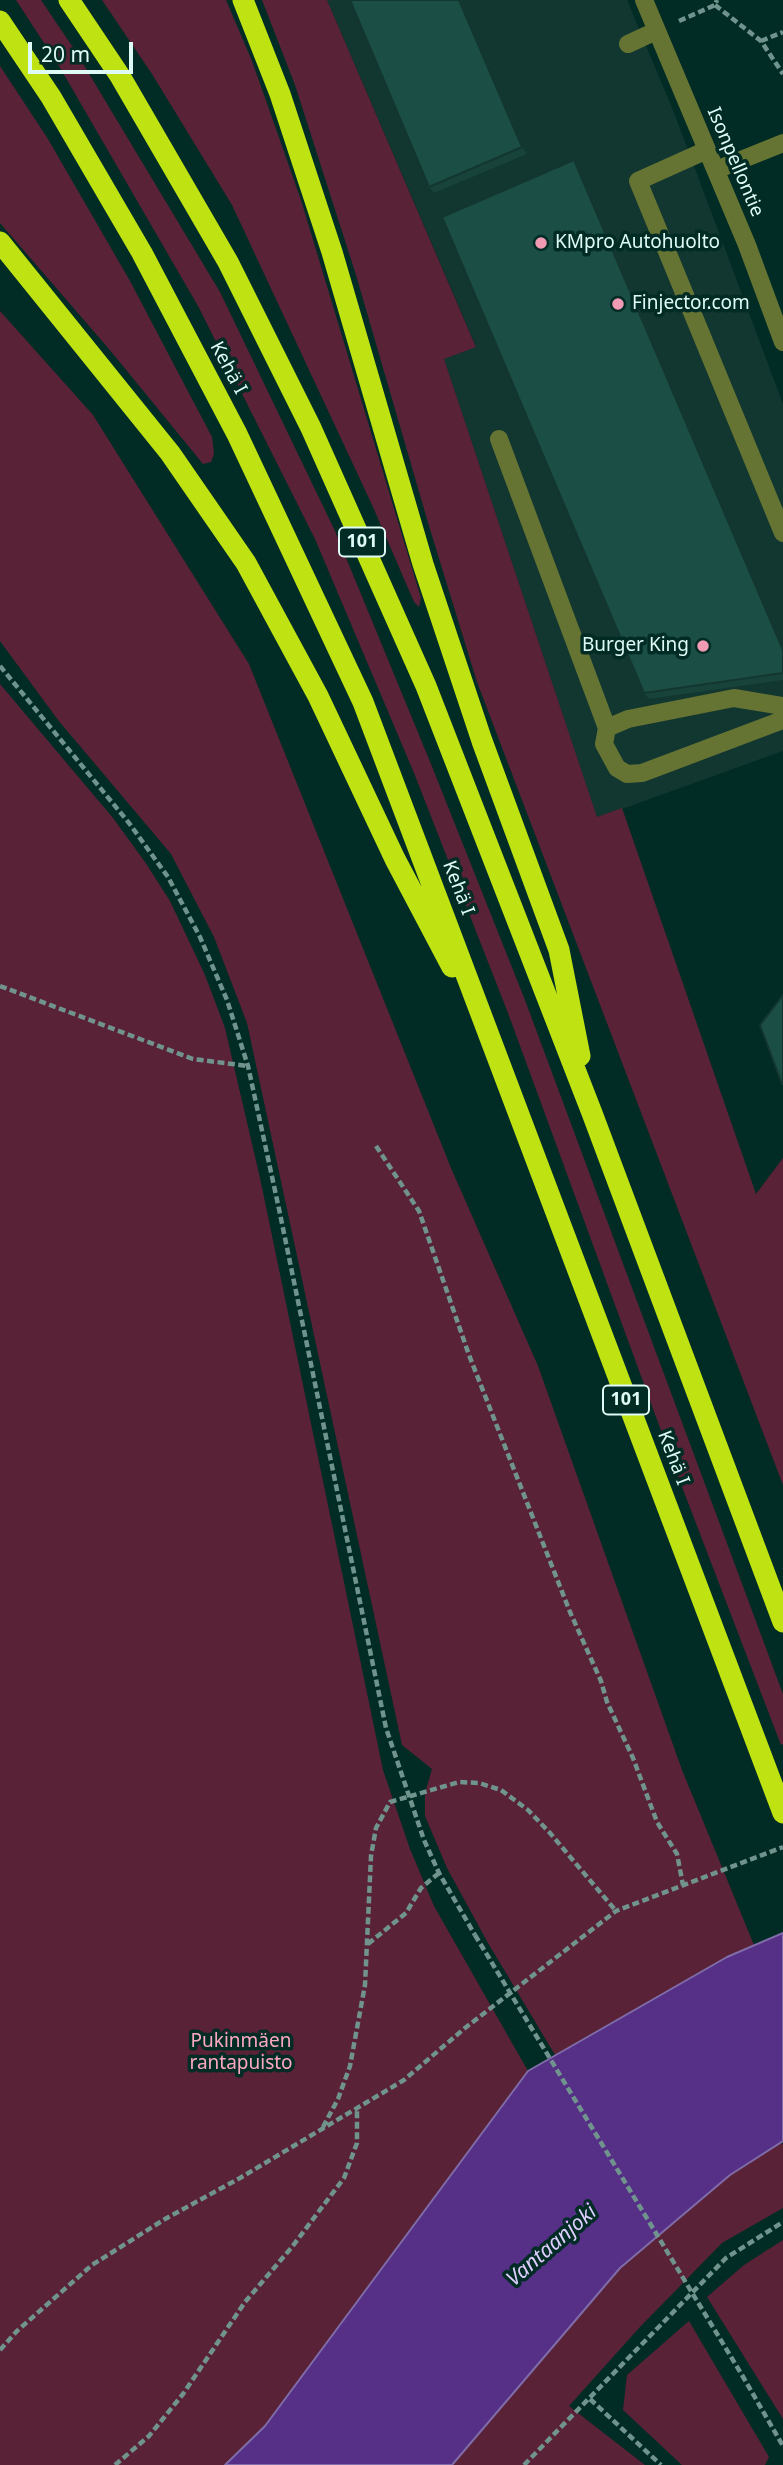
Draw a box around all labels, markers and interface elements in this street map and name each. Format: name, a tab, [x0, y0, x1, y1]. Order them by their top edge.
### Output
scale bar	[32, 28, 136, 72]
text: 20 m	[41, 40, 90, 68]
street label: Isonpellontie	[702, 104, 768, 220]
place label: KMpro Autohuolto	[555, 232, 720, 254]
marker: KMpro Autohuolto	[533, 235, 549, 251]
place label: Finjector.com	[632, 293, 750, 315]
marker: Finjector.com	[610, 296, 626, 312]
street label: Kehä I	[205, 338, 251, 398]
road number: 101	[339, 528, 385, 556]
place label: Burger King	[582, 635, 689, 657]
marker: Burger King	[695, 638, 711, 654]
street label: Kehä I	[437, 858, 479, 918]
road number: 101	[603, 1386, 649, 1414]
street label: Kehä I	[652, 1428, 694, 1488]
park label: Pukinmäen rantapuisto	[189, 2031, 293, 2075]
water label: Vantaanjoki	[502, 2200, 602, 2292]

